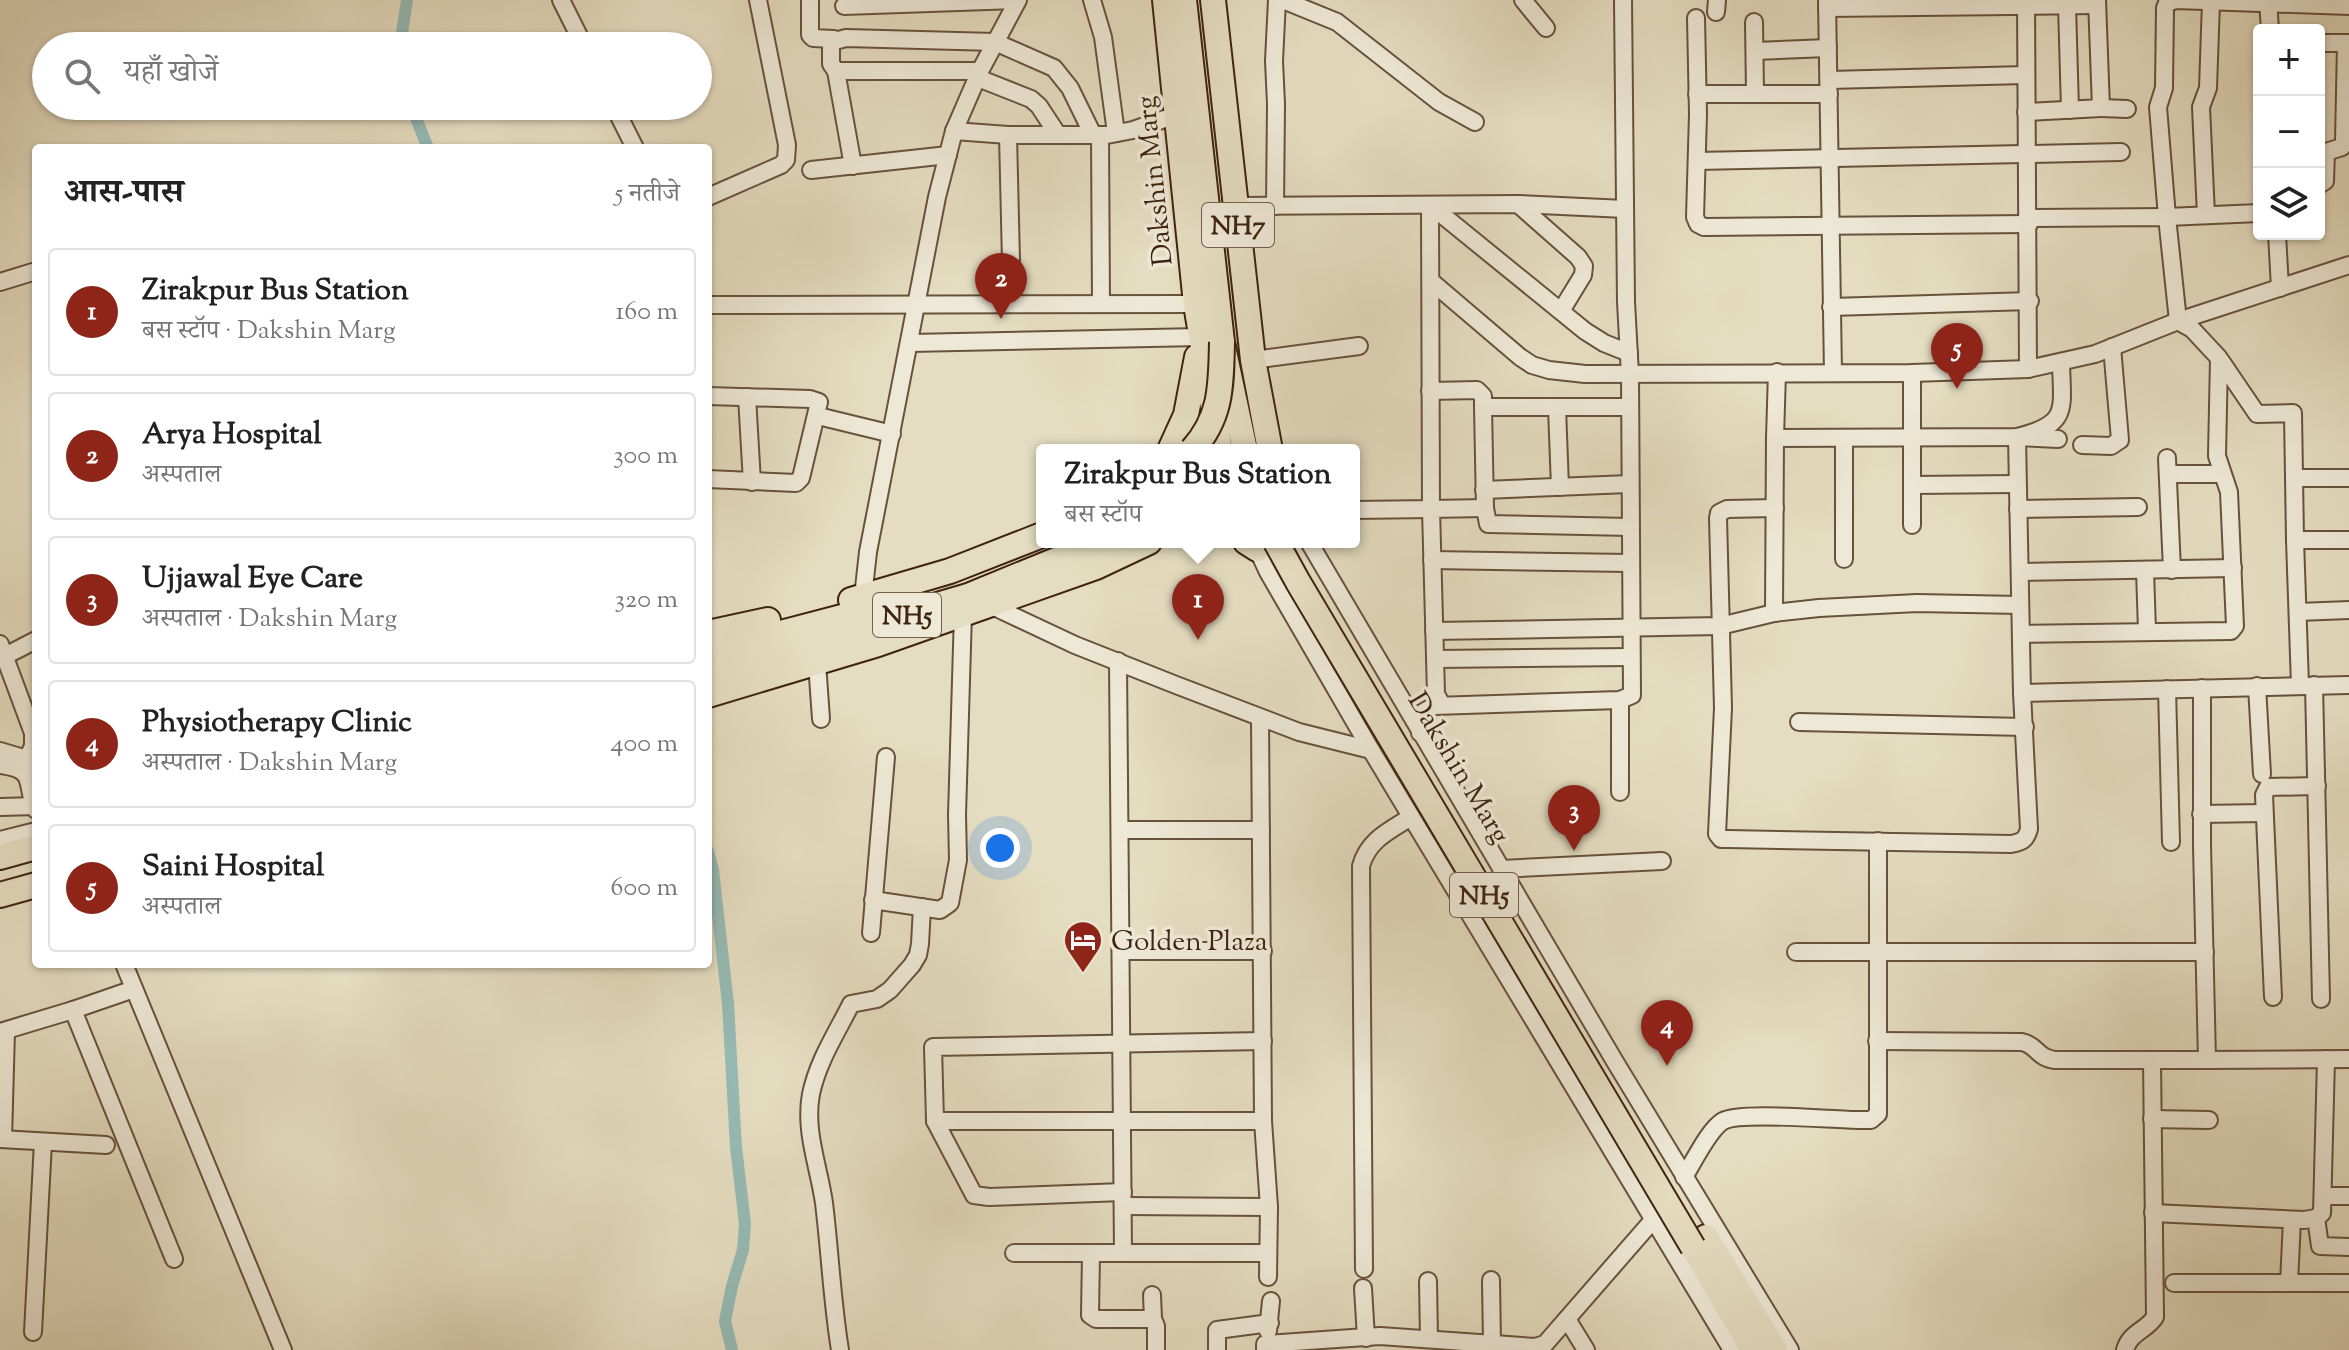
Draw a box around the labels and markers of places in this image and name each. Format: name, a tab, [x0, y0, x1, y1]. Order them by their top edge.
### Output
pin: 2	[975, 253, 1027, 319]
pin: 5	[1931, 323, 1983, 389]
pin: 1	[1172, 574, 1224, 640]
pin: 3	[1548, 785, 1600, 851]
hotel icon: Golden Plaza	[1062, 919, 1104, 974]
place label: Golden Plaza	[1111, 923, 1268, 963]
pin: 4	[1641, 1000, 1693, 1066]

